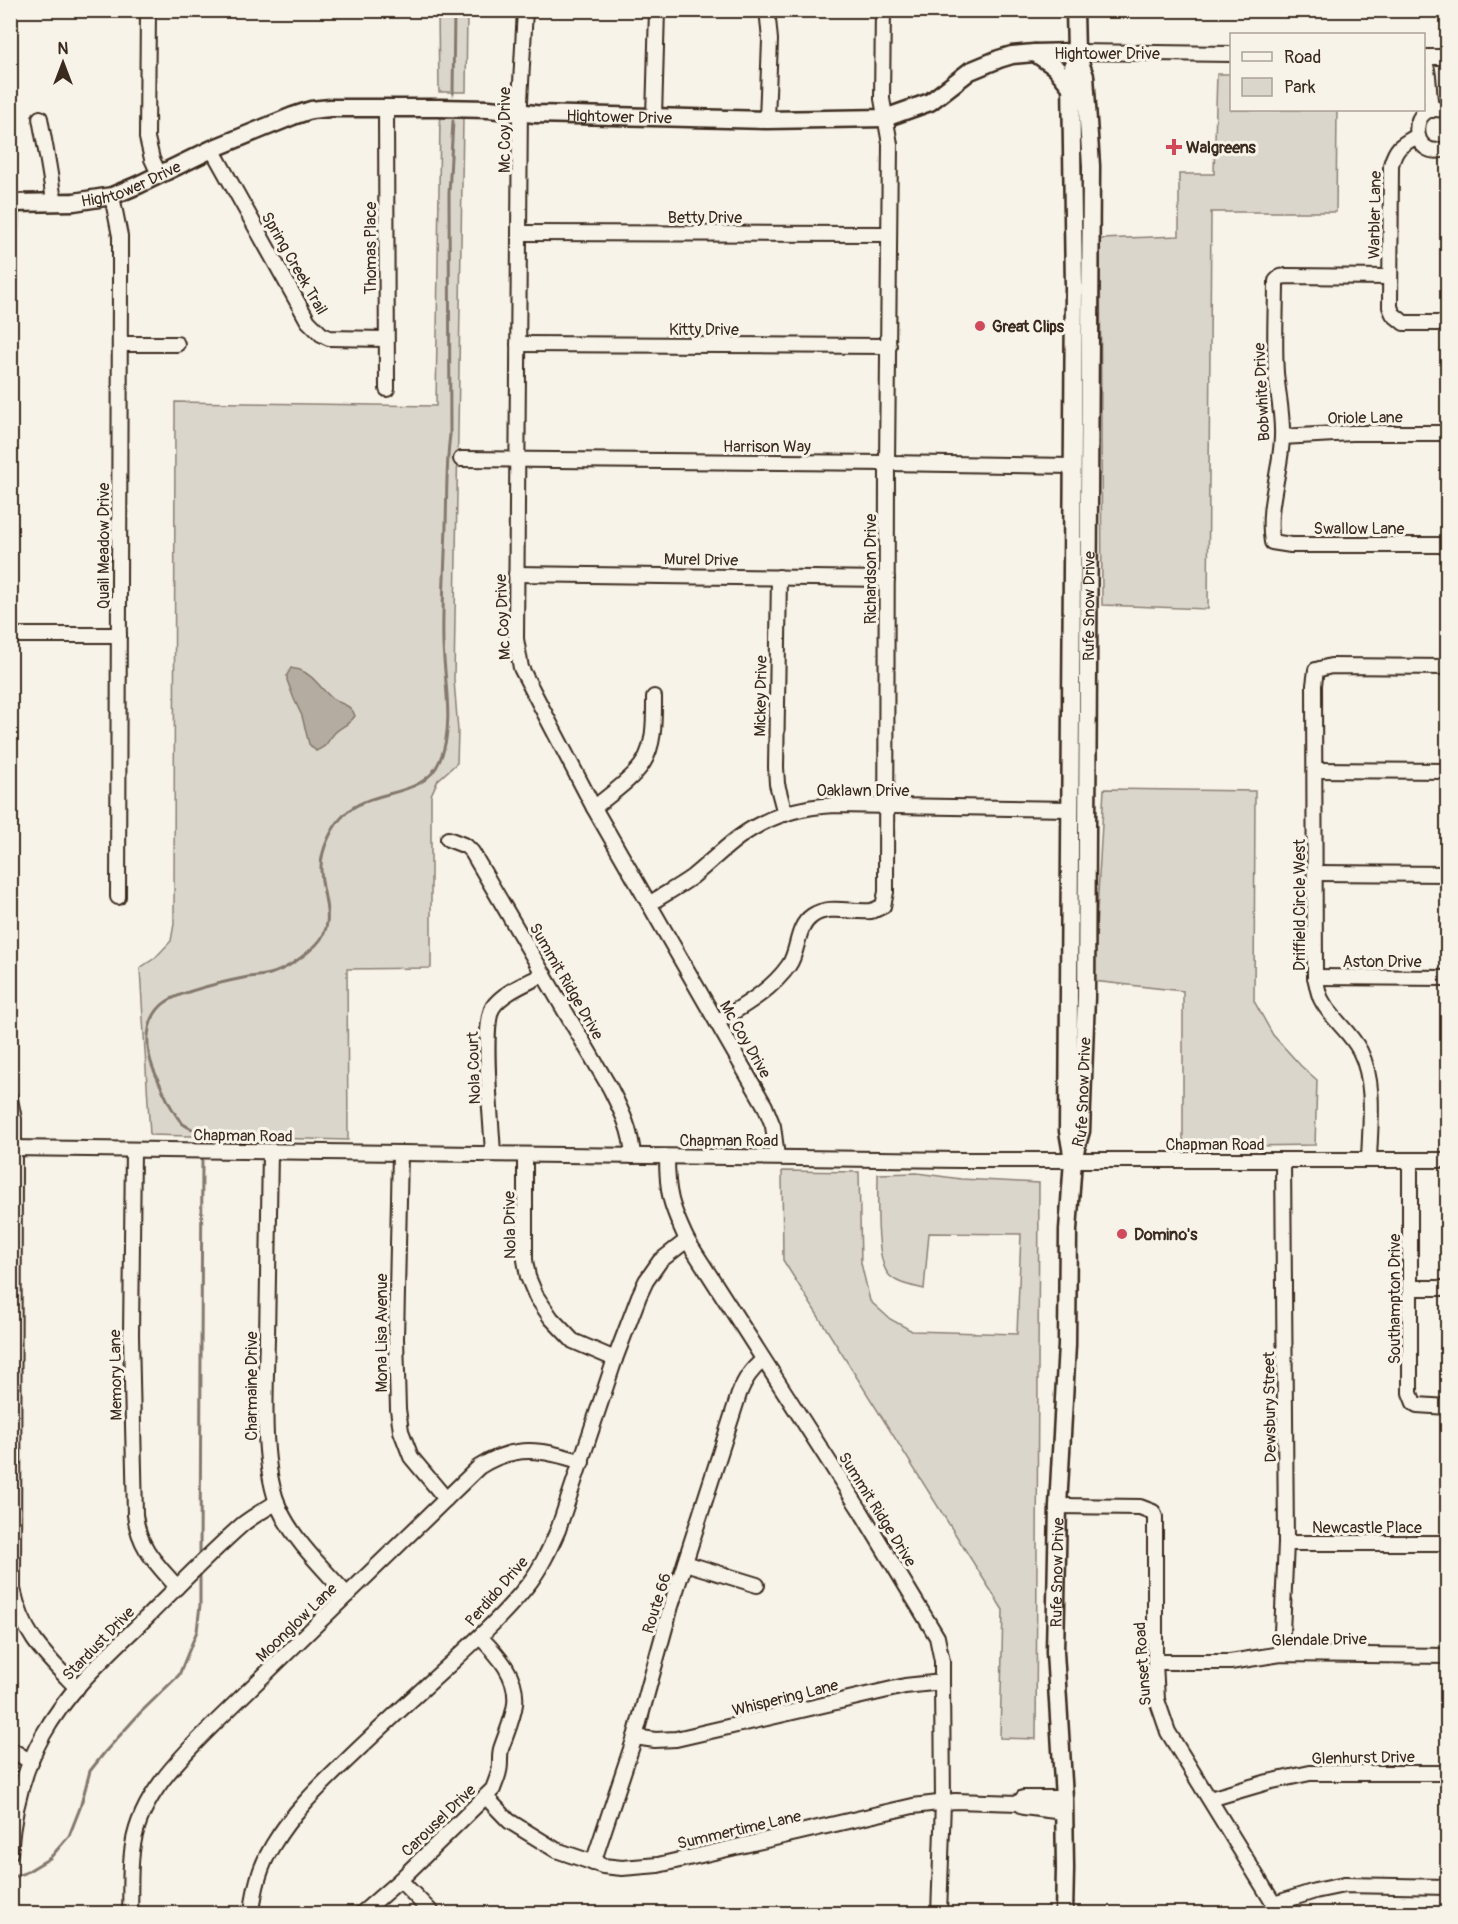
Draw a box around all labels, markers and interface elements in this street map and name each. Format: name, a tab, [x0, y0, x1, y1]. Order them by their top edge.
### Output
north arrow	[33, 33, 93, 93]
legend	[1230, 33, 1425, 111]
text: N	[58, 39, 69, 59]
street label: Hightower Drive	[1054, 44, 1160, 64]
text: Road	[1284, 46, 1321, 69]
text: Park	[1284, 76, 1316, 99]
street label: Mc Coy Drive	[495, 87, 515, 173]
street label: Hightower Drive	[566, 106, 672, 129]
place label: Walgreens	[1186, 138, 1257, 158]
marker: Walgreens	[1167, 140, 1181, 154]
street label: Hightower Drive	[80, 157, 184, 212]
street label: Warbler Lane	[1364, 170, 1386, 259]
street label: Thomas Place	[361, 201, 381, 294]
street label: Betty Drive	[668, 208, 742, 228]
street label: Spring Creek Trail	[257, 209, 332, 318]
place label: Great Clips	[992, 317, 1065, 337]
marker: Great Clips	[973, 319, 987, 333]
street label: Kitty Drive	[669, 320, 739, 340]
street label: Bobwhite Drive	[1249, 342, 1275, 442]
street label: Oriole Lane	[1327, 407, 1403, 429]
street label: Harrison Way	[723, 437, 811, 457]
street label: Quail Meadow Drive	[94, 483, 114, 609]
street label: Richardson Drive	[861, 514, 881, 624]
street label: Swallow Lane	[1314, 519, 1405, 539]
street label: Murel Drive	[664, 549, 738, 571]
street label: Rufe Snow Drive	[1079, 551, 1100, 661]
street label: Mc Coy Drive	[491, 573, 515, 660]
street label: Mickey Drive	[750, 655, 772, 737]
street label: Oaklawn Drive	[816, 781, 910, 801]
street label: Driffield Circle West	[1290, 839, 1310, 971]
street label: Summit Ridge Drive	[525, 920, 608, 1044]
street label: Aston Drive	[1342, 952, 1422, 972]
street label: Mc Coy Drive	[715, 997, 775, 1082]
street label: Nola Court	[463, 1031, 485, 1105]
street label: Rufe Snow Drive	[1068, 1037, 1095, 1149]
street label: Chapman Road	[193, 1125, 293, 1147]
street label: Chapman Road	[679, 1131, 779, 1151]
street label: Chapman Road	[1165, 1135, 1265, 1155]
street label: Nola Drive	[499, 1191, 521, 1259]
place label: Domino's	[1134, 1225, 1198, 1245]
marker: Domino's	[1115, 1227, 1129, 1241]
street label: Southampton Drive	[1385, 1234, 1405, 1364]
street label: Mona Lisa Avenue	[372, 1273, 392, 1393]
street label: Memory Lane	[105, 1329, 127, 1421]
street label: Charmaine Drive	[242, 1331, 262, 1441]
street label: Dewsbury Street	[1259, 1351, 1281, 1463]
street label: Summit Ridge Drive	[834, 1448, 921, 1571]
street label: Rufe Snow Drive	[1047, 1517, 1069, 1627]
street label: Newcastle Place	[1312, 1518, 1422, 1538]
street label: Perdido Drive	[461, 1552, 533, 1631]
street label: Route 66	[638, 1571, 676, 1636]
street label: Moonglow Lane	[252, 1579, 342, 1666]
street label: Stardust Drive	[58, 1602, 139, 1685]
street label: Sunset Road	[1130, 1621, 1156, 1707]
street label: Glendale Drive	[1271, 1629, 1367, 1651]
street label: Whispering Lane	[730, 1675, 840, 1721]
street label: Glenhurst Drive	[1311, 1747, 1415, 1769]
street label: Carousel Drive	[397, 1780, 480, 1861]
street label: Summertime Lane	[675, 1806, 803, 1854]

